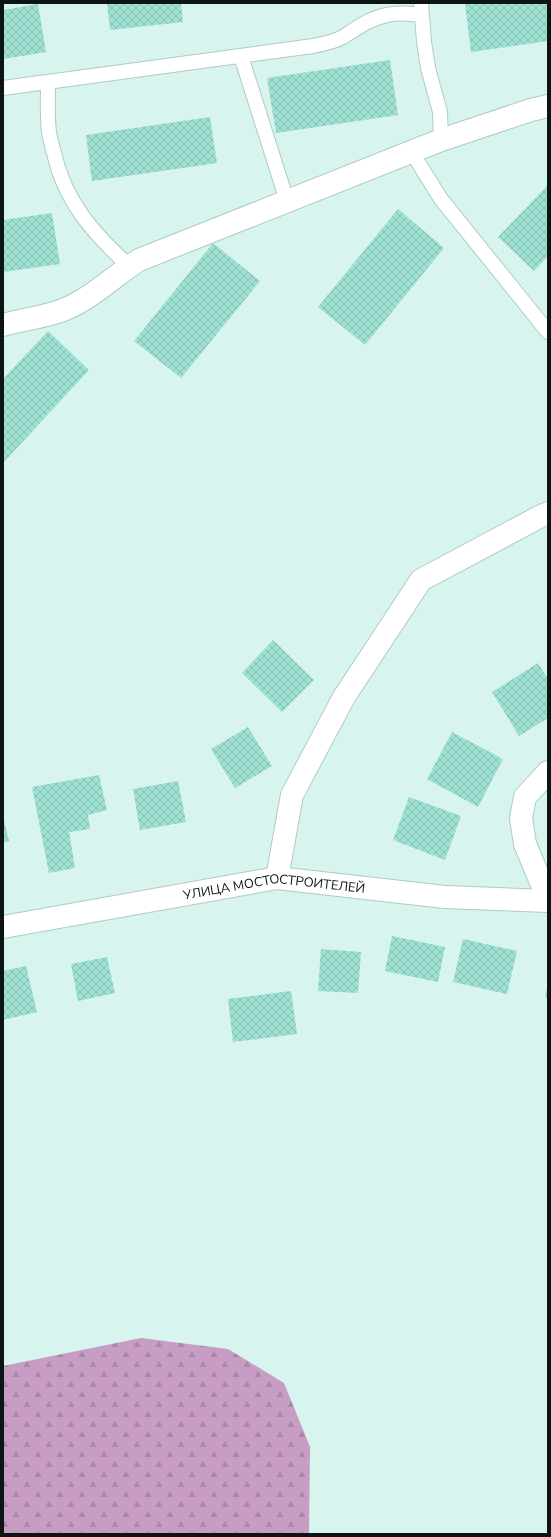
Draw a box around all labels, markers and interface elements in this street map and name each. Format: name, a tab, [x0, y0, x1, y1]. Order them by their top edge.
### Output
street label: УЛИЦА МОСТОСТРОИТЕЛЕЙ	[181, 870, 366, 905]

